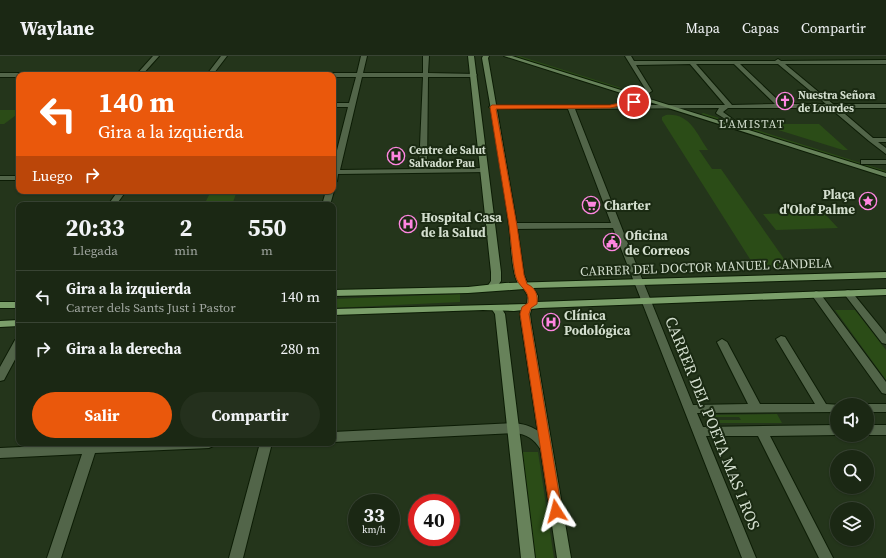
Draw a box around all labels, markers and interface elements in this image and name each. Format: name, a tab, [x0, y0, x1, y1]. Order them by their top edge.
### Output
text: Waylane	[20, 15, 94, 41]
text: Mapa	[685, 18, 720, 38]
text: Capas	[742, 18, 779, 38]
text: Compartir	[801, 18, 866, 38]
text: 140 m	[98, 83, 175, 121]
pin	[617, 85, 651, 119]
icon: left	[32, 88, 84, 140]
place label: Nuestra Señora de Lourdes	[798, 88, 876, 116]
icon: arrive	[623, 91, 645, 113]
church icon: Nuestra Señora de Lourdes	[775, 91, 795, 111]
district label: L'AMISTAT	[719, 116, 785, 132]
text: Gira a la izquierda	[98, 119, 244, 144]
place label: Centre de Salut Salvador Pau	[409, 143, 487, 171]
hospital icon: Centre de Salut Salvador Pau	[386, 146, 406, 166]
icon: right	[81, 164, 103, 186]
text: Luego	[32, 165, 73, 186]
place label: Plaça d'Olof Palme	[779, 186, 855, 218]
place icon: Plaça d'Olof Palme	[858, 191, 878, 211]
supermarket icon: Charter	[581, 195, 601, 215]
place label: Charter	[604, 197, 651, 214]
place label: Hospital Casa de la Salud	[421, 209, 502, 241]
text: 20:33	[66, 211, 125, 244]
text: 2	[180, 211, 193, 244]
text: 550	[247, 211, 286, 244]
hospital icon: Hospital Casa de la Salud	[398, 214, 418, 234]
place label: Oficina de Correos	[625, 227, 690, 259]
public building icon: Oficina de Correos	[602, 232, 622, 252]
text: Llegada	[73, 242, 118, 259]
text: min	[174, 242, 198, 259]
text: m	[261, 242, 273, 259]
street label: CARRER DEL DOCTOR MANUEL CANDELA	[580, 254, 833, 280]
text: Gira a la izquierda	[66, 278, 191, 299]
icon: left	[32, 286, 54, 308]
text: 140 m	[280, 286, 320, 307]
text: Carrer dels Sants Just i Pastor	[66, 299, 236, 316]
place label: Clínica Podológica	[564, 307, 630, 339]
hospital icon: Clínica Podológica	[541, 312, 561, 332]
street label: CARRER DEL POETA MAS I ROS	[660, 313, 766, 533]
icon: right	[32, 338, 54, 360]
text: Gira a la derecha	[66, 338, 181, 359]
text: 280 m	[280, 338, 320, 359]
button: Salir	[32, 392, 172, 438]
button: Compartir	[180, 392, 320, 438]
map controls	[830, 398, 874, 546]
button: sound	[830, 398, 874, 442]
button: search	[830, 450, 874, 494]
position arrow	[535, 490, 577, 532]
speed limit sign: 40	[408, 494, 460, 546]
text: 33	[363, 501, 385, 529]
button: layers	[830, 502, 874, 546]
text: km/h	[362, 523, 386, 536]

